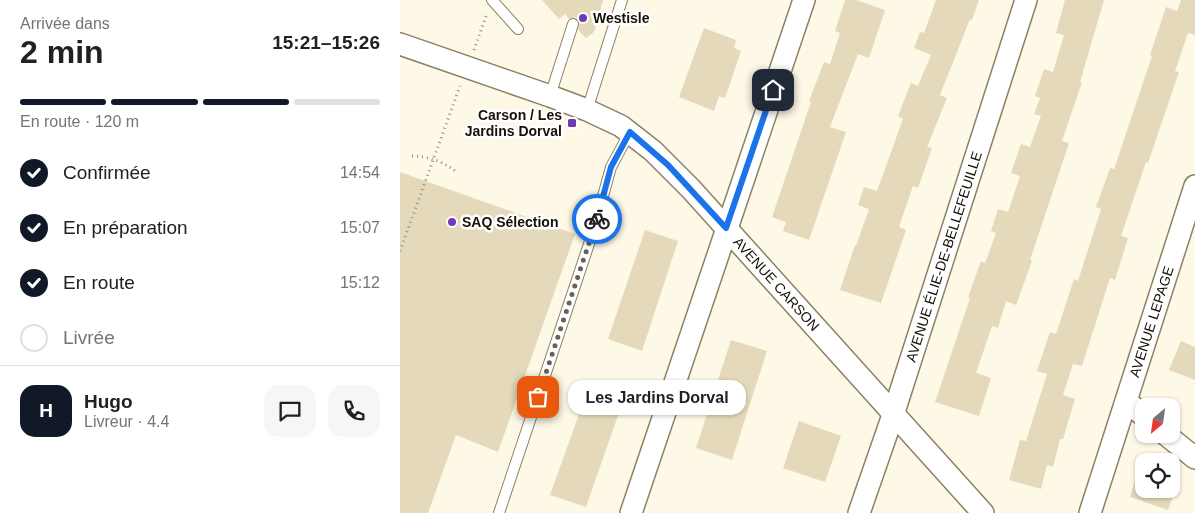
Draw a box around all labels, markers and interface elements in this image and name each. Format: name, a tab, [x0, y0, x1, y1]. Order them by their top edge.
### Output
place label: Westisle	[593, 10, 650, 26]
marker: Westisle	[577, 12, 589, 24]
text: Arrivée dans	[20, 15, 110, 32]
text: 15:21–15:26	[272, 32, 380, 53]
text: 2 min	[20, 34, 104, 70]
pin	[752, 69, 794, 111]
icon: home	[759, 76, 787, 104]
place label: Carson / Les Jardins Dorval	[465, 107, 562, 139]
text: En route · 120 m	[20, 113, 139, 130]
marker: Carson / Les Jardins Dorval	[566, 117, 578, 129]
street label: AVENUE ÉLIE-DE-BELLEFEUILLE	[903, 149, 985, 364]
icon: check	[20, 159, 48, 187]
text: Confirmée	[63, 162, 151, 183]
text: 14:54	[340, 164, 380, 181]
courier	[572, 194, 622, 244]
icon: bike	[583, 205, 611, 233]
icon: check	[20, 214, 48, 242]
place label: SAQ Sélection	[462, 214, 558, 230]
marker: SAQ Sélection	[446, 216, 458, 228]
text: En préparation	[63, 217, 188, 238]
text: 15:07	[340, 219, 380, 236]
street label: AVENUE CARSON	[730, 234, 823, 334]
street label: AVENUE LEPAGE	[1126, 264, 1177, 379]
icon: check	[20, 269, 48, 297]
text: En route	[63, 272, 135, 293]
text: 15:12	[340, 274, 380, 291]
text: Livrée	[63, 327, 115, 348]
pin	[517, 376, 559, 418]
callout: Les Jardins Dorval	[568, 380, 746, 414]
icon: bag	[524, 383, 552, 411]
button: chat	[264, 385, 316, 437]
button: phone	[328, 385, 380, 437]
text: Les Jardins Dorval	[585, 389, 729, 406]
text: Hugo	[84, 391, 133, 412]
north arrow	[1135, 398, 1180, 442]
map controls	[1135, 398, 1180, 498]
text: H	[39, 400, 53, 421]
text: Livreur · 4.4	[84, 413, 169, 430]
button: locate	[1135, 453, 1180, 498]

